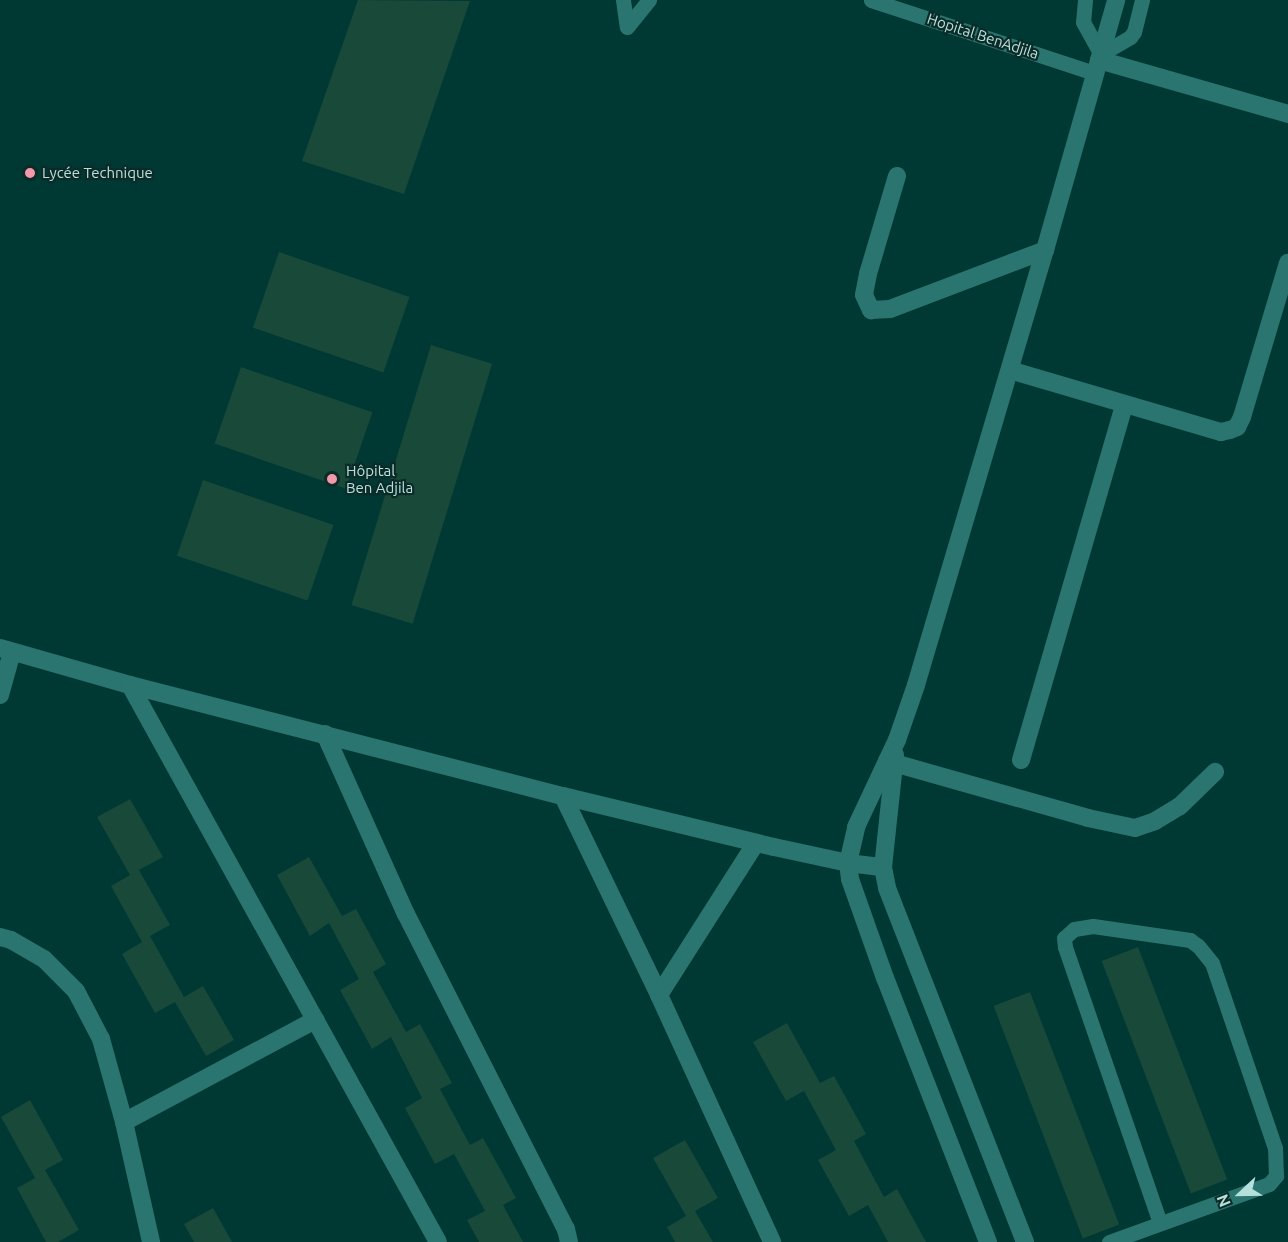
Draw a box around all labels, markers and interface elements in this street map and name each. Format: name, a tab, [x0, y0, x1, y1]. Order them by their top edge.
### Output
street label: Hopital BenAdjila	[925, 9, 1041, 63]
place label: Lycée Technique	[42, 164, 153, 182]
marker: Lycée Technique	[23, 166, 37, 180]
place label: Hôpital Ben Adjila	[346, 461, 413, 496]
marker: Hôpital Ben Adjila	[323, 470, 341, 488]
north arrow	[1210, 1164, 1270, 1224]
text: N	[1213, 1192, 1234, 1210]

